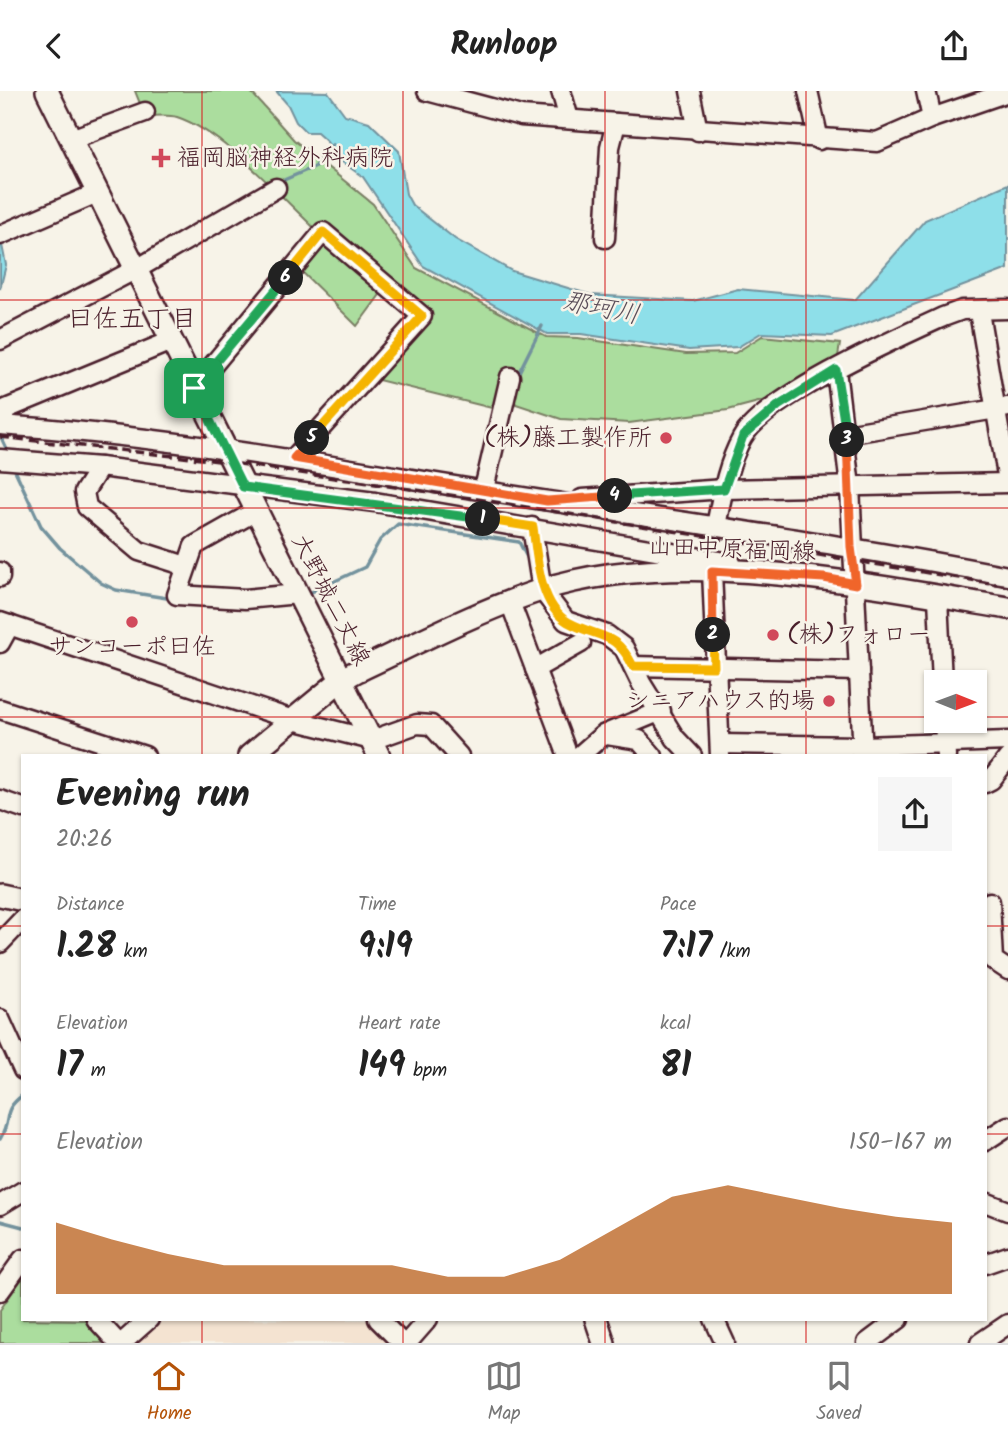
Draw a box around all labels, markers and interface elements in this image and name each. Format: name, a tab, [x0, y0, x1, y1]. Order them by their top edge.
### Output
text: Runloop	[450, 20, 558, 71]
icon: back	[35, 27, 73, 65]
icon: share	[935, 27, 973, 65]
place label: 福岡脳神経外科病院	[177, 139, 393, 178]
marker: 福岡脳神経外科病院	[151, 148, 171, 168]
pin: 6	[268, 261, 304, 295]
text: 6	[280, 262, 291, 292]
water label: 那珂川	[559, 281, 643, 337]
district label: 曰佐五丁目	[67, 299, 197, 341]
pin	[164, 358, 224, 418]
icon: arrive	[175, 369, 213, 407]
place label: (株)藤工製作所	[484, 419, 652, 458]
pin: 5	[294, 421, 330, 455]
text: 5	[307, 422, 316, 452]
pin: 3	[830, 423, 864, 457]
text: 3	[841, 424, 852, 454]
marker: (株)藤工製作所	[658, 430, 674, 446]
pin: 4	[598, 479, 632, 513]
text: 4	[609, 480, 620, 510]
pin: 1	[466, 501, 500, 537]
text: 1	[480, 503, 485, 533]
street label: 大野城二丈線	[280, 527, 380, 673]
street label: 山田中原福岡線	[647, 528, 817, 572]
marker: サンコーポ曰佐	[124, 614, 140, 630]
place label: (株)フォロー	[787, 616, 931, 655]
pin: 2	[696, 617, 730, 653]
text: 2	[707, 619, 718, 649]
marker: (株)フォロー	[765, 627, 781, 643]
place label: サンコーポ曰佐	[48, 628, 216, 667]
north arrow	[924, 670, 987, 733]
map controls	[924, 670, 987, 733]
place label: シニアハウス的場	[625, 682, 815, 721]
marker: シニアハウス的場	[821, 693, 837, 709]
text: Evening run	[56, 766, 250, 826]
button: share	[878, 777, 952, 851]
text: 20:26	[56, 822, 113, 858]
text: Distance	[56, 890, 124, 920]
text: Time	[358, 890, 396, 920]
text: Pace	[660, 890, 696, 920]
text: 1.28	[56, 920, 116, 976]
text: 9:19	[358, 920, 413, 976]
text: 7:17	[660, 920, 712, 976]
text: km	[116, 937, 148, 967]
text: /km	[712, 937, 751, 967]
text: Elevation	[56, 1009, 128, 1039]
text: Heart rate	[358, 1009, 441, 1039]
text: kcal	[660, 1009, 691, 1039]
text: 17	[56, 1039, 83, 1095]
text: 149	[358, 1039, 405, 1095]
text: 81	[660, 1039, 691, 1095]
text: m	[83, 1056, 106, 1086]
text: bpm	[405, 1056, 447, 1086]
text: Elevation	[56, 1125, 143, 1161]
text: 150–167 m	[849, 1125, 952, 1161]
tab: Home	[147, 1357, 192, 1429]
tab: Map	[485, 1357, 523, 1429]
tab: Saved	[816, 1357, 861, 1429]

